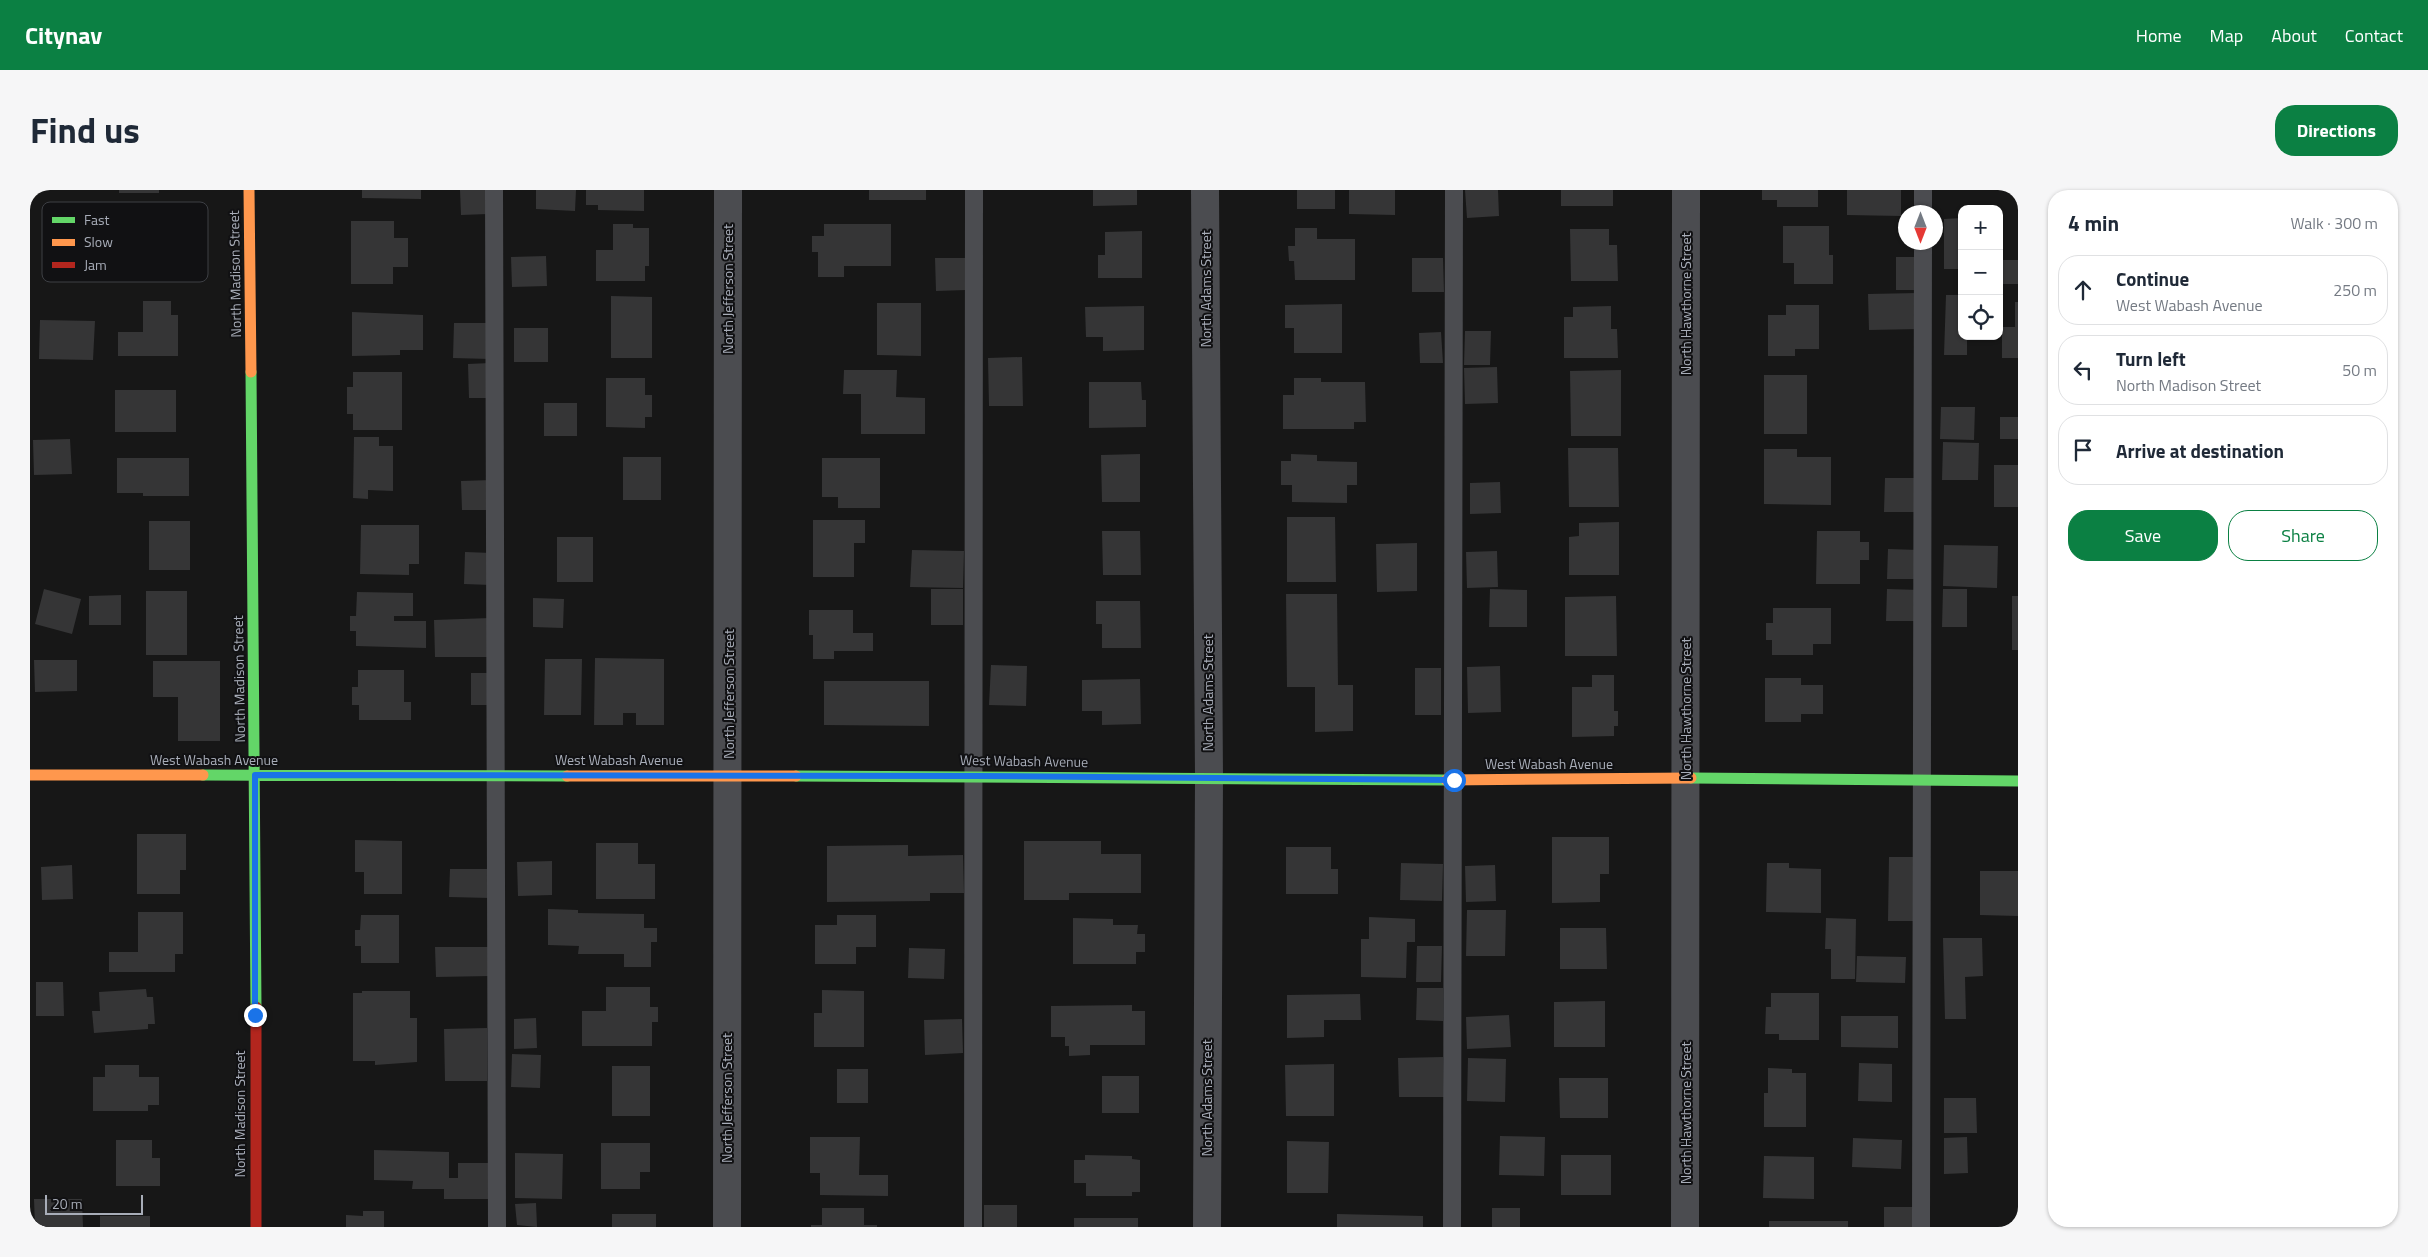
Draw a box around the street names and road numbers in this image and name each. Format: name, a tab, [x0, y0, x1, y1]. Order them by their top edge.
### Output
street label: North Madison Street	[223, 210, 246, 338]
street label: North Jefferson Street	[717, 224, 738, 354]
street label: North Adams Street	[1195, 230, 1216, 348]
street label: North Hawthorne Street	[1675, 233, 1696, 375]
street label: North Madison Street	[227, 615, 250, 743]
street label: North Jefferson Street	[718, 629, 739, 759]
street label: North Adams Street	[1197, 634, 1218, 752]
street label: North Hawthorne Street	[1675, 638, 1696, 780]
street label: West Wabash Avenue	[150, 749, 278, 770]
street label: West Wabash Avenue	[555, 749, 683, 770]
street label: West Wabash Avenue	[960, 749, 1088, 772]
street label: West Wabash Avenue	[1485, 753, 1613, 774]
street label: North Jefferson Street	[716, 1033, 737, 1163]
street label: North Adams Street	[1196, 1039, 1217, 1157]
street label: North Hawthorne Street	[1675, 1042, 1696, 1184]
street label: North Madison Street	[229, 1050, 250, 1177]

